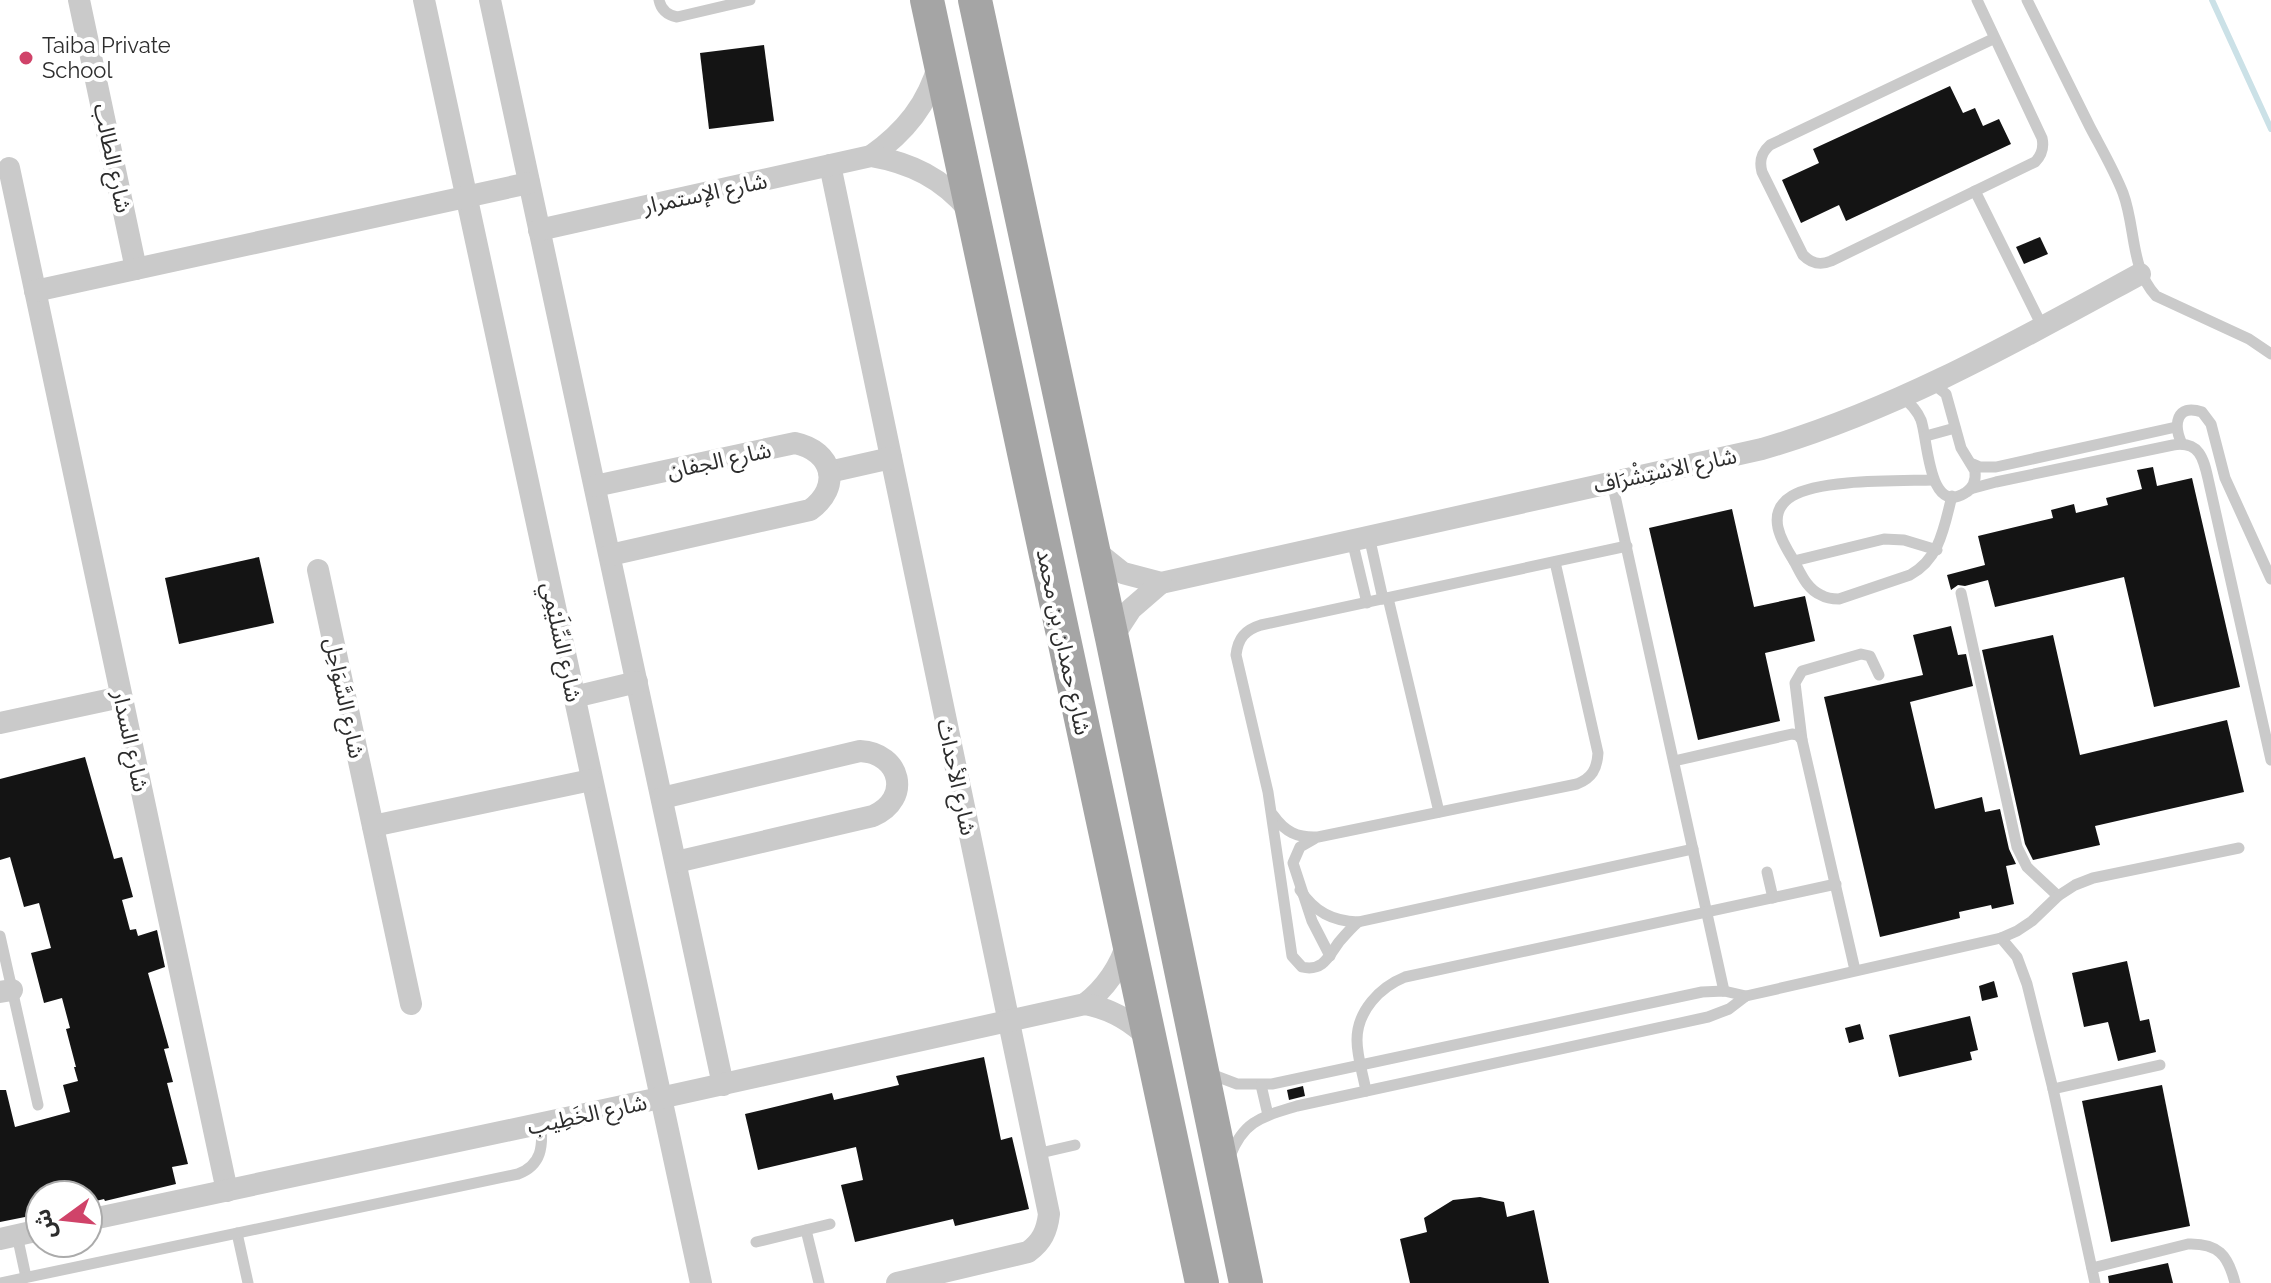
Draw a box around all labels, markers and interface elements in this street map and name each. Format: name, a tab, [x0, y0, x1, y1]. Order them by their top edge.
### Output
place label: Taiba Private School	[42, 32, 171, 83]
marker: Taiba Private School	[17, 49, 35, 67]
street label: شارع الطالب	[85, 101, 137, 216]
street label: شارع الإستمرار	[640, 167, 770, 223]
street label: شارع الجفان	[665, 436, 774, 488]
street label: شارع الاسْتِشْرَاف	[1591, 440, 1740, 502]
street label: شارع حمدان بن محمد	[1028, 547, 1096, 738]
street label: شارع السِّلَيْمِي	[533, 580, 588, 705]
street label: شارع السَّوَاحِل	[316, 635, 370, 762]
street label: شارع السدار	[103, 687, 154, 795]
street label: شارع الأحداث	[928, 716, 982, 838]
street label: شارع الخَطِيب	[525, 1089, 650, 1143]
north arrow	[24, 1179, 104, 1259]
text: ش	[28, 1206, 61, 1242]

